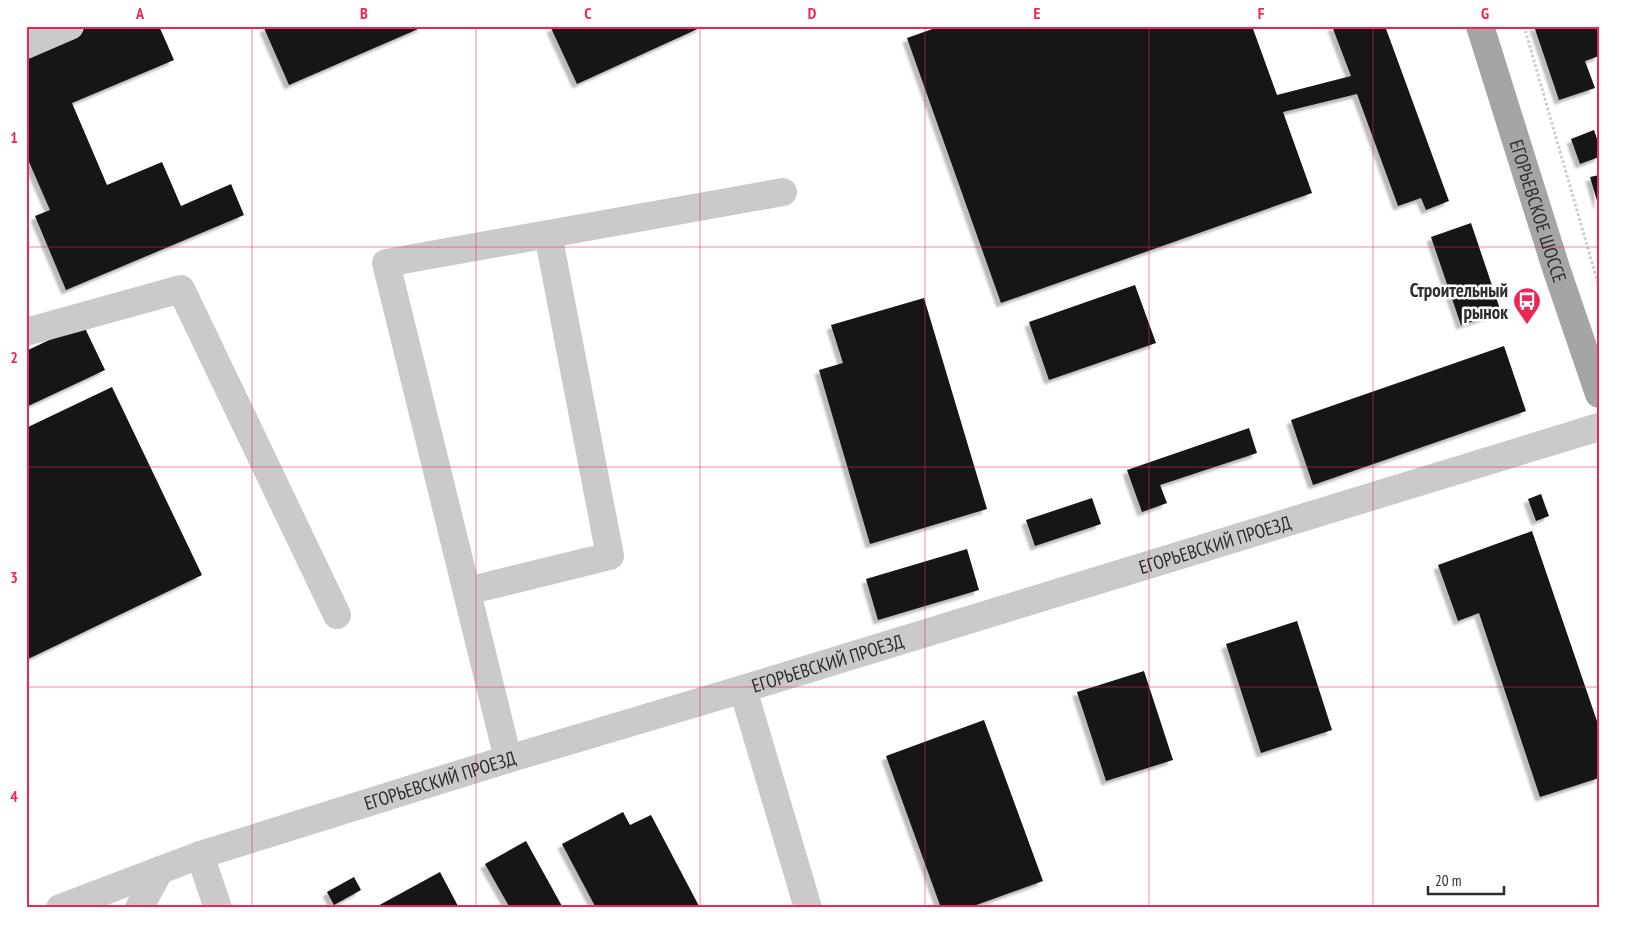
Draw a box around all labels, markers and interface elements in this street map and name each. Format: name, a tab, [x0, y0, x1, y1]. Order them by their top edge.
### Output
text: A	[135, 3, 145, 23]
text: B	[360, 3, 368, 23]
text: C	[584, 3, 592, 23]
text: D	[808, 3, 817, 23]
text: E	[1034, 3, 1041, 23]
text: F	[1258, 3, 1265, 23]
text: G	[1481, 3, 1489, 23]
text: 1	[10, 127, 18, 147]
street label: ЕГОРЬЕВСКОЕ ШОССЕ	[1504, 137, 1572, 286]
place label: Строительный рынок	[1410, 278, 1508, 324]
bus stop icon: Строительный рынок	[1512, 286, 1542, 325]
text: 2	[10, 347, 18, 367]
street label: ЕГОРЬЕВСКИЙ ПРОЕЗД	[1136, 510, 1294, 579]
text: 3	[10, 567, 18, 587]
street label: ЕГОРЬЕВСКИЙ ПРОЕЗД	[749, 629, 906, 698]
street label: ЕГОРЬЕВСКИЙ ПРОЕЗД	[361, 745, 519, 815]
text: 4	[10, 786, 18, 806]
scale bar	[1428, 864, 1504, 896]
text: 20 m	[1435, 871, 1461, 890]

